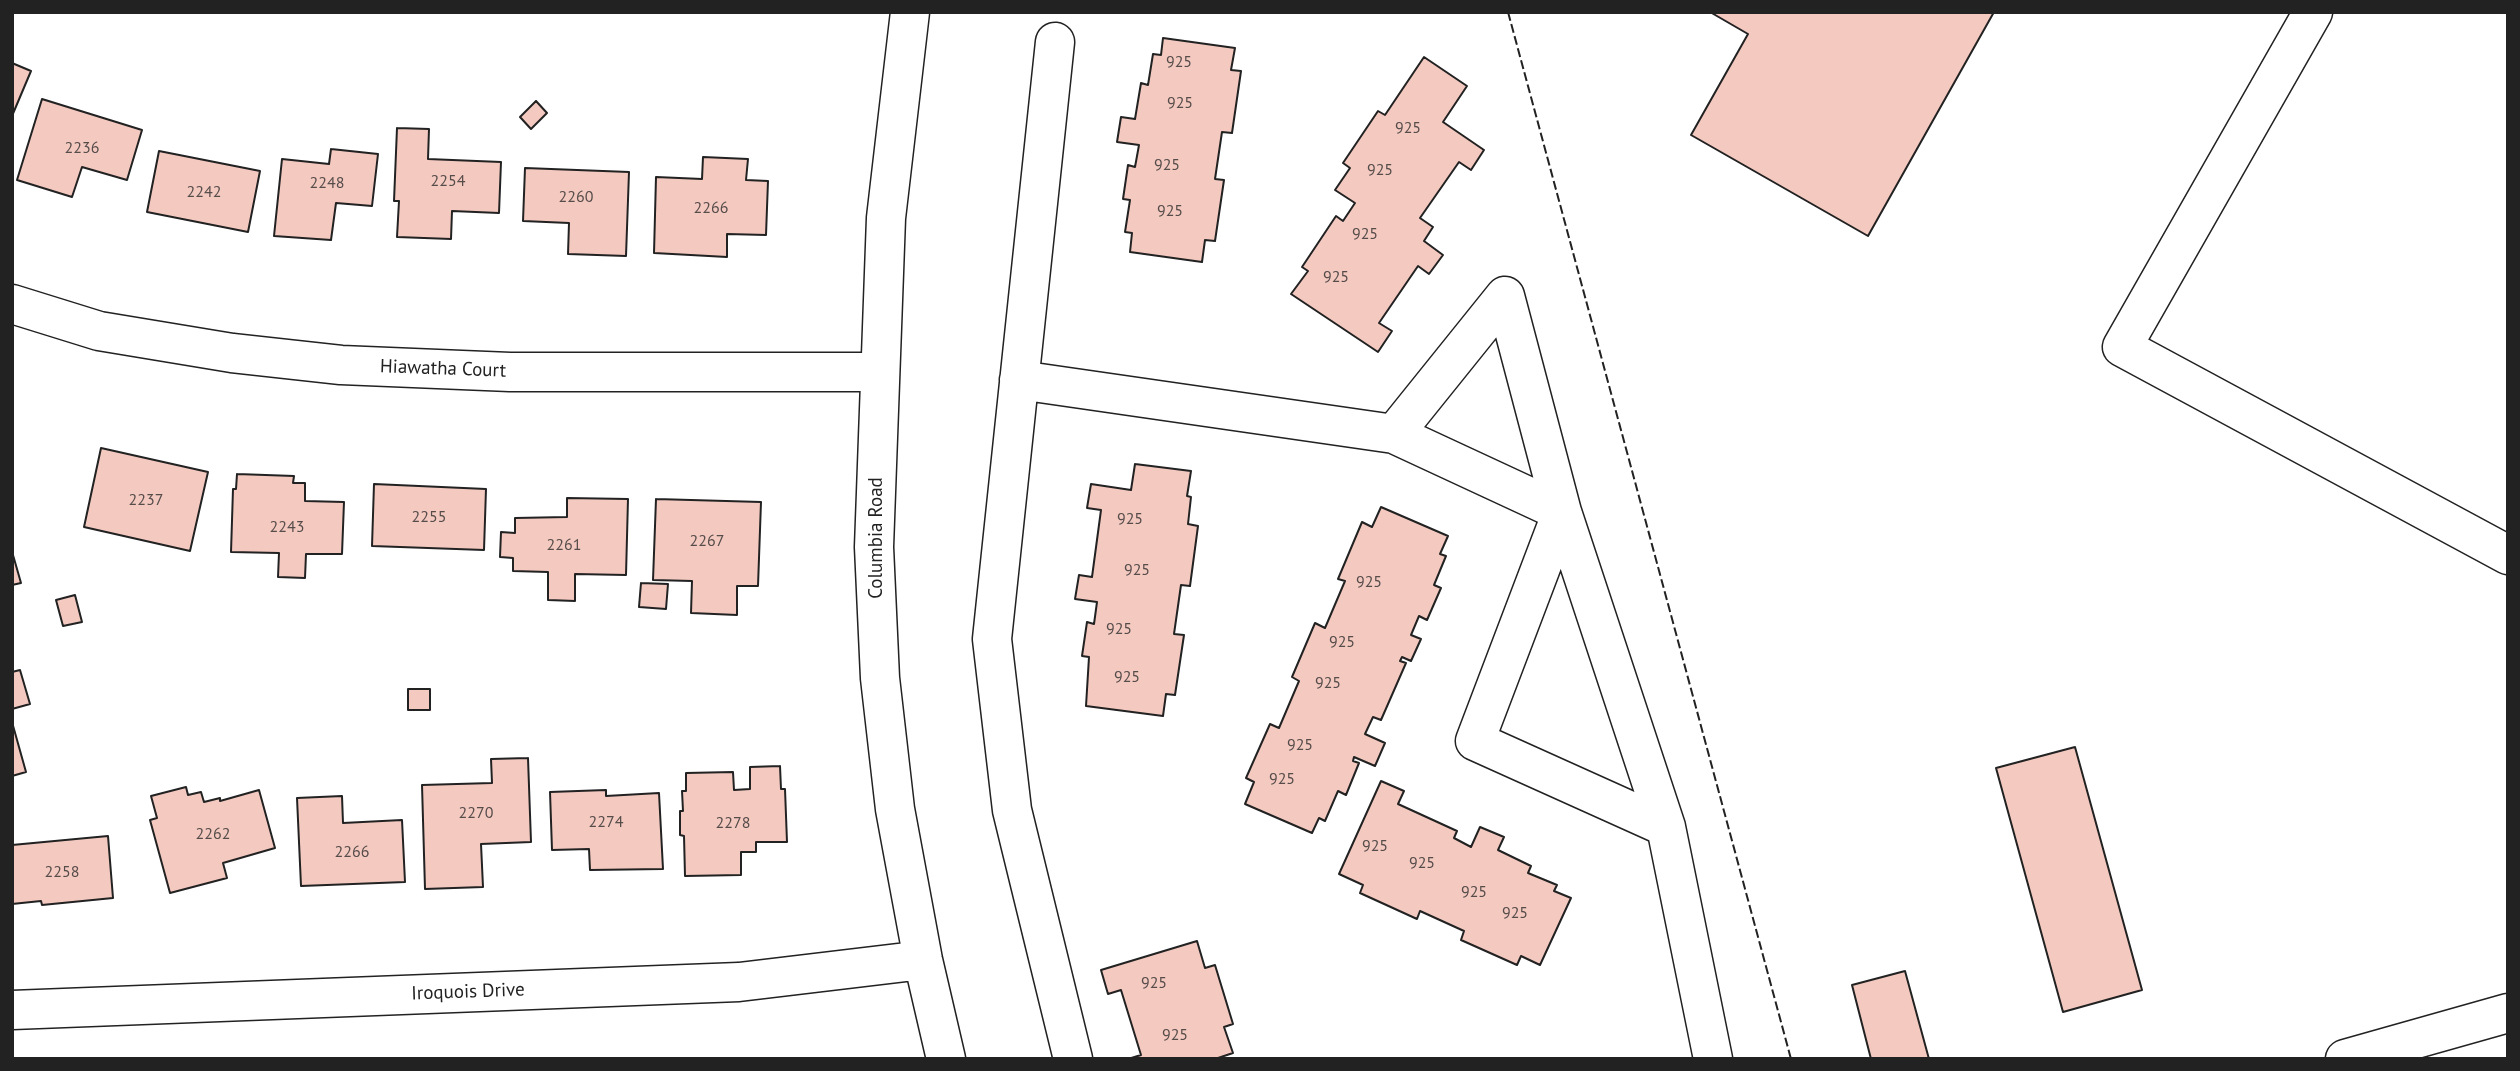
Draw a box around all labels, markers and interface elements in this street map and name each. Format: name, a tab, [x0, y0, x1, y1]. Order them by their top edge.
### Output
house number: 925	[1166, 52, 1192, 72]
house number: 925	[1167, 93, 1193, 113]
house number: 925	[1395, 118, 1421, 138]
house number: 2236	[65, 138, 99, 158]
house number: 925	[1154, 155, 1180, 175]
house number: 925	[1367, 160, 1393, 180]
house number: 2254	[431, 171, 465, 191]
house number: 2248	[310, 173, 344, 193]
house number: 2242	[187, 182, 221, 202]
house number: 2260	[559, 187, 593, 207]
house number: 2266	[694, 198, 728, 218]
house number: 925	[1157, 201, 1183, 221]
house number: 925	[1352, 224, 1378, 244]
house number: 925	[1323, 267, 1349, 287]
street label: Hiawatha Court	[380, 355, 506, 383]
street label: Columbia Road	[866, 477, 888, 599]
house number: 2237	[129, 490, 163, 510]
house number: 2255	[412, 507, 446, 527]
house number: 925	[1117, 509, 1143, 529]
house number: 2243	[270, 517, 304, 537]
house number: 2267	[690, 531, 724, 551]
house number: 2261	[547, 535, 581, 555]
house number: 925	[1124, 560, 1150, 580]
house number: 925	[1356, 572, 1382, 592]
house number: 925	[1106, 619, 1132, 639]
house number: 925	[1329, 632, 1355, 652]
house number: 925	[1114, 667, 1140, 687]
house number: 925	[1315, 673, 1341, 693]
house number: 925	[1287, 735, 1313, 755]
house number: 925	[1269, 769, 1295, 789]
house number: 2270	[459, 803, 493, 823]
house number: 2274	[589, 812, 623, 832]
house number: 2278	[716, 813, 750, 833]
house number: 2262	[196, 824, 230, 844]
house number: 925	[1362, 836, 1388, 856]
house number: 2266	[335, 842, 369, 862]
house number: 925	[1409, 853, 1435, 873]
house number: 2258	[45, 862, 79, 882]
house number: 925	[1461, 882, 1487, 902]
house number: 925	[1502, 903, 1528, 923]
house number: 925	[1141, 973, 1167, 993]
street label: Iroquois Drive	[411, 979, 525, 1005]
house number: 925	[1162, 1025, 1188, 1045]

